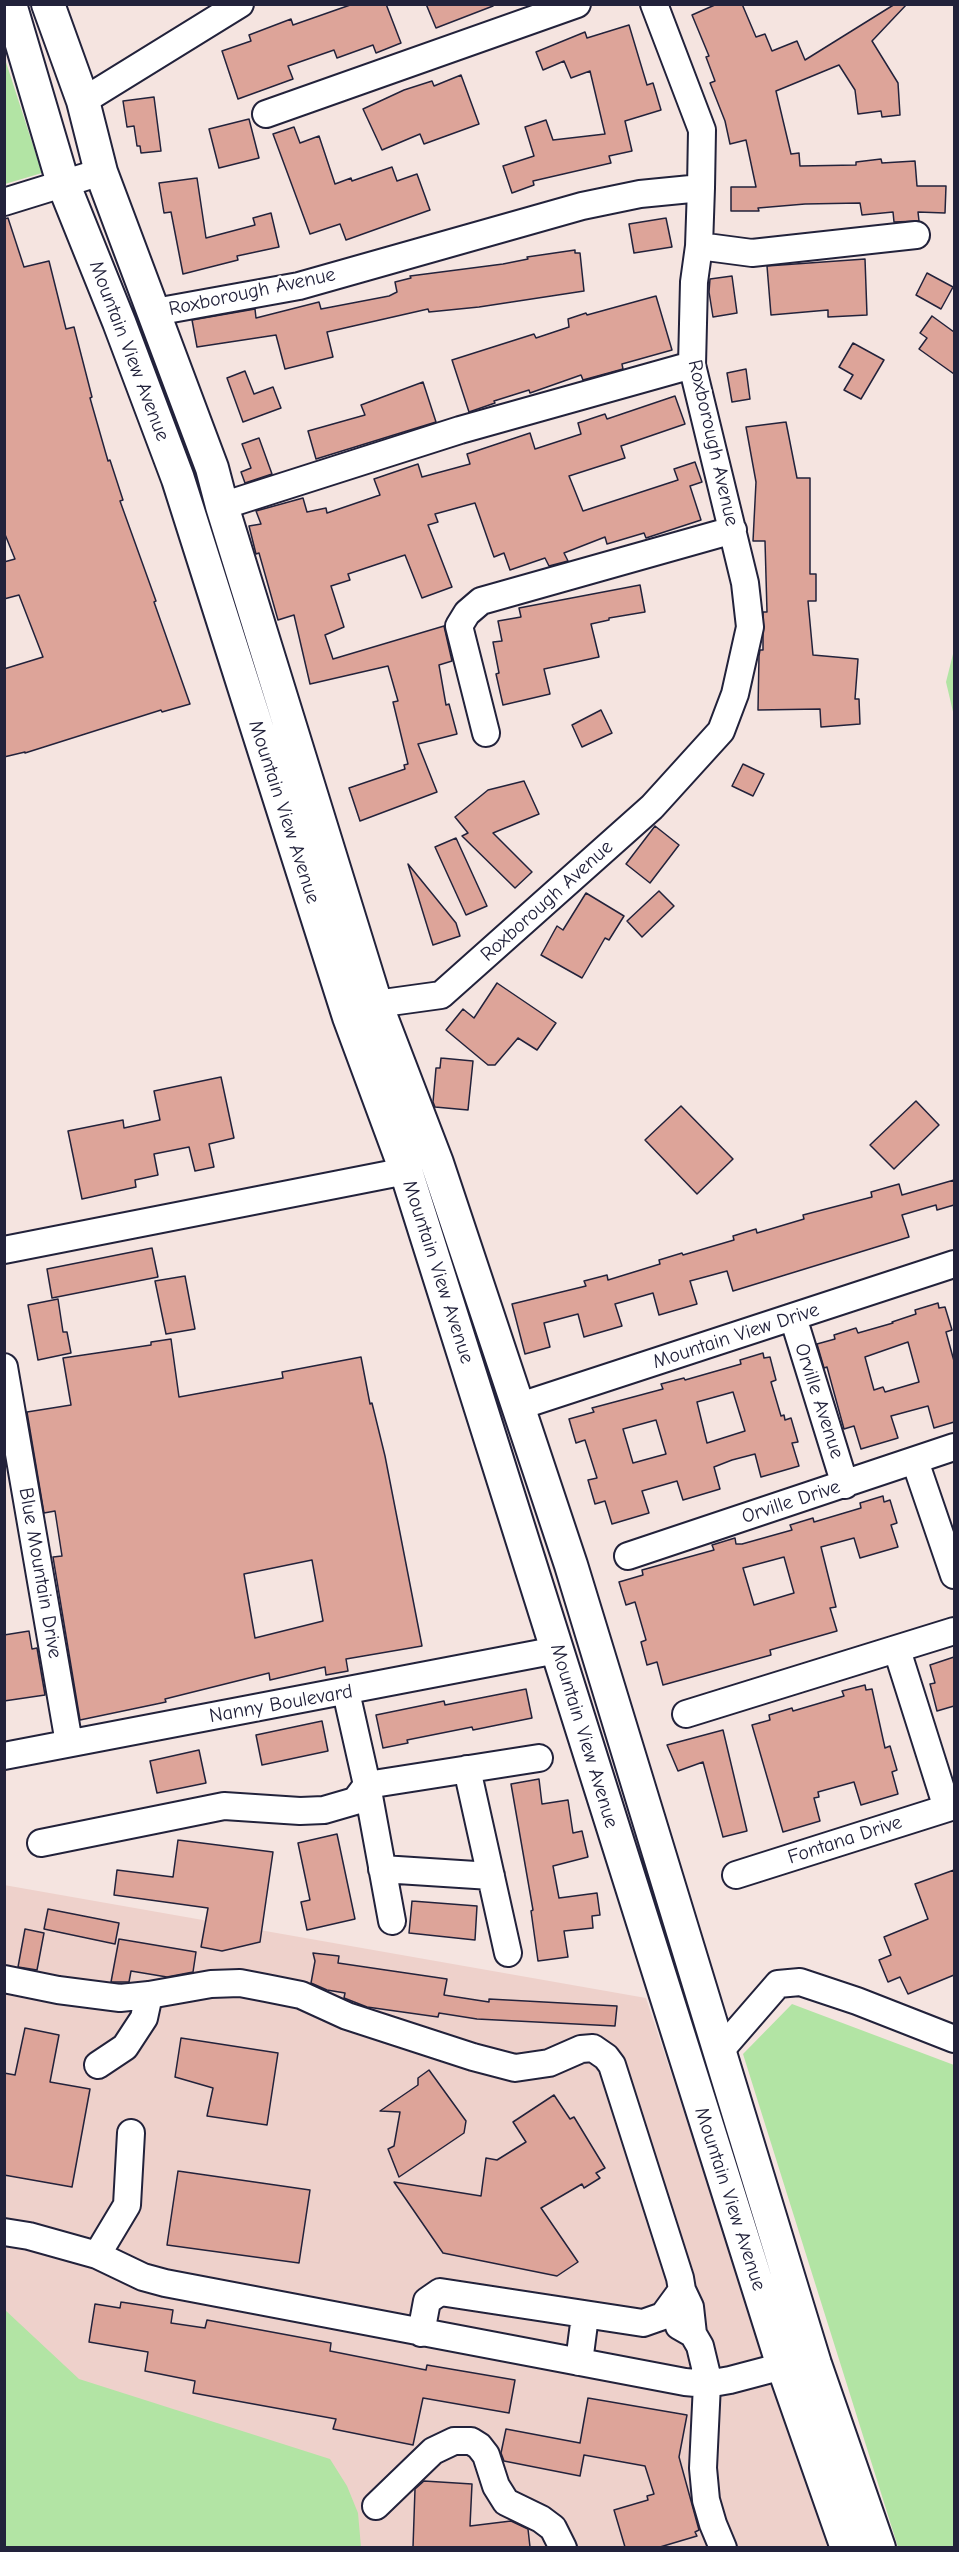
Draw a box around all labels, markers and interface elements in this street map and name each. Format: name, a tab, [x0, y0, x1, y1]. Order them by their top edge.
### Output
street label: Mountain View Avenue	[84, 257, 174, 445]
street label: Roxborough Avenue	[166, 263, 338, 321]
street label: Roxborough Avenue	[682, 358, 744, 528]
street label: Mountain View Avenue	[243, 717, 325, 907]
street label: Roxborough Avenue	[476, 835, 618, 967]
street label: Mountain View Avenue	[397, 1177, 479, 1367]
street label: Mountain View Drive	[650, 1298, 822, 1374]
street label: Orville Avenue	[789, 1340, 849, 1462]
street label: Orville Drive	[739, 1475, 843, 1529]
street label: Blue Mountain Drive	[13, 1486, 67, 1660]
street label: Mountain View Avenue	[545, 1641, 623, 1831]
street label: Nanny Boulevard	[207, 1680, 355, 1728]
street label: Fontana Drive	[785, 1810, 905, 1870]
street label: Mountain View Avenue	[689, 2104, 771, 2294]

